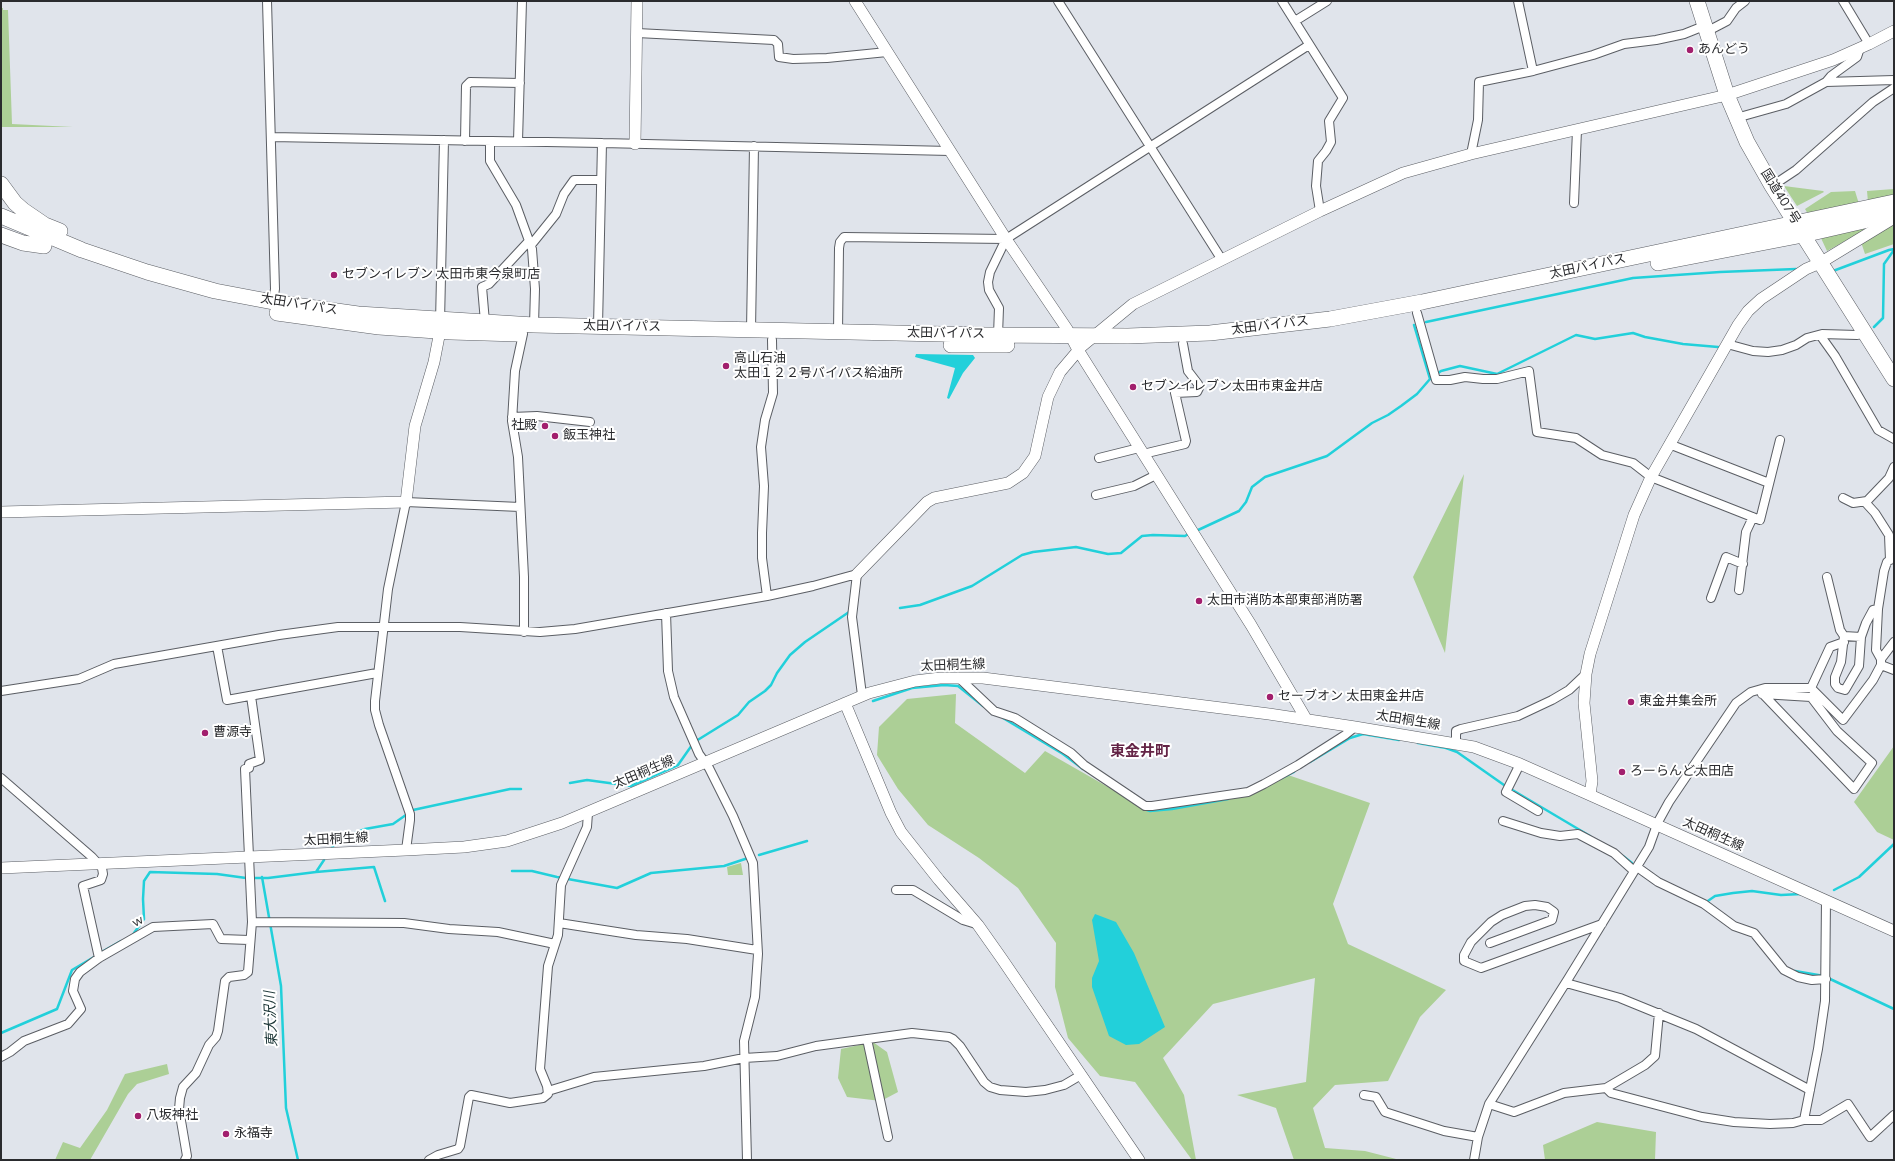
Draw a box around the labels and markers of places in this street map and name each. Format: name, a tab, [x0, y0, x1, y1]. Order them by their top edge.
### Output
place label: あんどう	[1698, 42, 1750, 58]
marker: あんどう	[1685, 45, 1695, 55]
place label: セブンイレブン 太田市東今泉町店	[342, 267, 540, 283]
marker: セブンイレブン 太田市東今泉町店	[329, 270, 339, 280]
place label: 高山石油 太田１２２号バイパス給油所	[734, 351, 903, 382]
marker: 高山石油 太田１２２号バイパス給油所	[721, 361, 731, 371]
place label: セブンイレブン太田市東金井店	[1141, 379, 1323, 395]
marker: セブンイレブン太田市東金井店	[1128, 382, 1138, 392]
place label: 社殿	[511, 418, 537, 434]
marker: 社殿	[540, 421, 550, 431]
place label: 飯玉神社	[563, 428, 615, 444]
marker: 飯玉神社	[550, 431, 560, 441]
place label: 太田市消防本部東部消防署	[1207, 593, 1363, 609]
marker: 太田市消防本部東部消防署	[1194, 596, 1204, 606]
place label: セーブオン 太田東金井店	[1278, 689, 1424, 705]
marker: セーブオン 太田東金井店	[1265, 692, 1275, 702]
place label: 東金井集会所	[1639, 694, 1717, 710]
marker: 東金井集会所	[1626, 697, 1636, 707]
place label: 曹源寺	[213, 725, 252, 741]
marker: 曹源寺	[200, 728, 210, 738]
place label: ろーらんど太田店	[1630, 764, 1734, 780]
marker: ろーらんど太田店	[1617, 767, 1627, 777]
place label: 八坂神社	[146, 1108, 198, 1124]
marker: 八坂神社	[133, 1111, 143, 1121]
place label: 永福寺	[234, 1126, 273, 1142]
marker: 永福寺	[221, 1129, 231, 1139]

